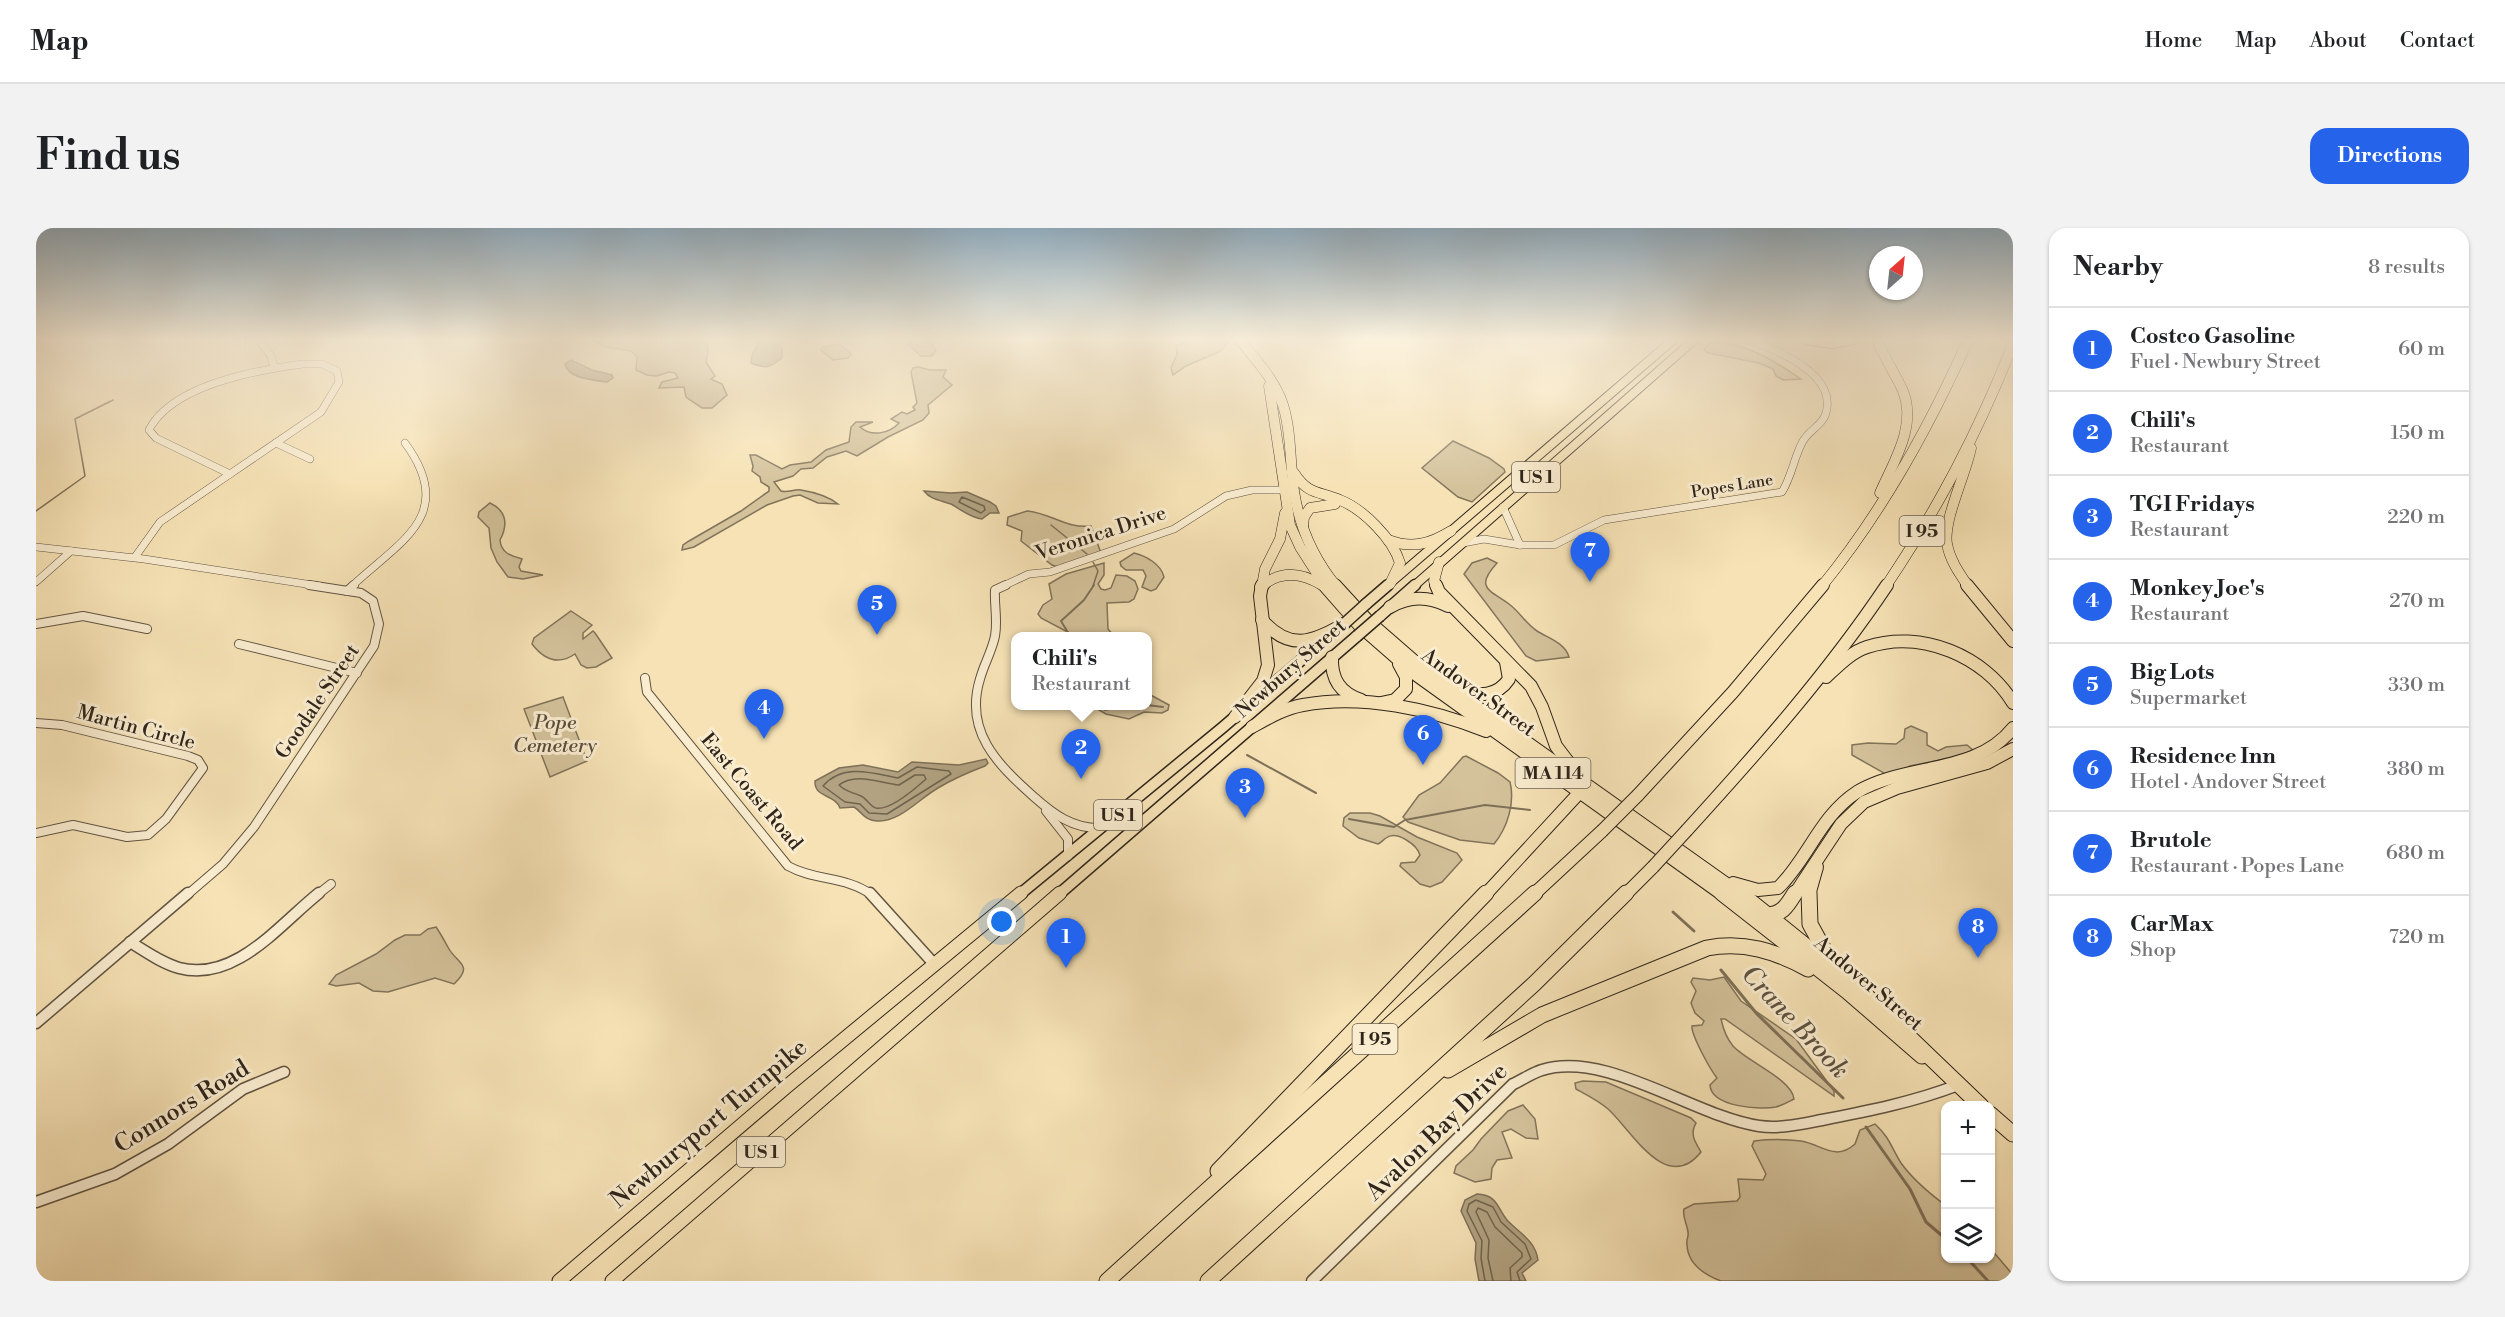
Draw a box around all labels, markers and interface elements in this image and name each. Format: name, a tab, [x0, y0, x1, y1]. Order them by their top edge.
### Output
text: Map	[30, 24, 89, 59]
text: Home	[2145, 28, 2202, 54]
text: Map	[2235, 28, 2277, 54]
text: About	[2310, 28, 2367, 54]
text: Contact	[2400, 28, 2475, 54]
button: Directions	[2310, 128, 2469, 184]
text: Find us	[36, 130, 180, 183]
north arrow	[1869, 246, 1923, 300]
text: Nearby	[2073, 251, 2163, 283]
text: 8 results	[2368, 255, 2445, 280]
text: Costco Gasoline	[2130, 323, 2295, 350]
text: 1	[2088, 337, 2097, 362]
text: 60 m	[2398, 337, 2445, 362]
text: Fuel · Newbury Street	[2130, 350, 2321, 375]
text: Chili's	[2130, 407, 2195, 434]
text: 2	[2086, 421, 2099, 446]
text: 150 m	[2390, 421, 2445, 446]
text: Restaurant	[2130, 434, 2229, 459]
road number: US 1	[1512, 462, 1560, 492]
street label: Popes Lane	[1690, 470, 1774, 502]
text: TGI Fridays	[2130, 491, 2255, 518]
street label: Veronica Drive	[1031, 501, 1170, 567]
text: 3	[2086, 505, 2099, 530]
text: 220 m	[2387, 505, 2445, 530]
road number: I 95	[1900, 516, 1944, 546]
text: Restaurant	[2130, 518, 2229, 543]
pin: 7	[1570, 532, 1610, 582]
text: Monkey Joe's	[2130, 575, 2265, 602]
pin: 5	[858, 586, 896, 635]
text: 4	[2086, 589, 2099, 614]
text: 270 m	[2389, 589, 2445, 614]
text: Restaurant	[2130, 602, 2229, 627]
street label: Newbury Street	[1230, 614, 1352, 724]
popup	[1011, 632, 1152, 710]
street label: Goodale Street	[270, 640, 366, 764]
street label: Andover Street	[1415, 643, 1540, 743]
text: Chili's	[1032, 645, 1097, 672]
text: Big Lots	[2130, 659, 2214, 686]
text: Restaurant	[1032, 672, 1131, 697]
text: 5	[2086, 673, 2099, 698]
text: 330 m	[2388, 673, 2445, 698]
text: Supermarket	[2130, 686, 2247, 711]
pin: 4	[744, 690, 784, 739]
street label: Martin Circle	[74, 700, 198, 756]
park label: Pope Cemetery	[513, 711, 597, 759]
pin: 6	[1404, 716, 1442, 765]
street label: East Coast Road	[695, 728, 808, 856]
pin: 2	[1062, 730, 1100, 779]
text: Residence Inn	[2130, 743, 2276, 770]
text: 6	[2086, 757, 2099, 782]
text: 380 m	[2387, 757, 2445, 782]
road number: MA 114	[1516, 758, 1591, 788]
pin: 3	[1226, 768, 1264, 818]
text: Hotel · Andover Street	[2130, 770, 2326, 795]
road number: US 1	[1094, 800, 1142, 830]
text: Brutole	[2130, 827, 2212, 854]
text: 7	[2087, 841, 2098, 866]
text: 680 m	[2386, 841, 2445, 866]
text: Restaurant · Popes Lane	[2130, 854, 2344, 879]
your location	[987, 907, 1016, 936]
pin: 8	[1958, 908, 1998, 958]
text: CarMax	[2130, 911, 2214, 938]
pin: 1	[1046, 918, 1086, 968]
text: 8	[2086, 925, 2099, 950]
text: 720 m	[2389, 925, 2445, 950]
street label: Andover Street	[1808, 930, 1928, 1037]
text: Shop	[2130, 938, 2176, 963]
water label: Crane Brook	[1734, 959, 1856, 1085]
road number: I 95	[1352, 1024, 1398, 1054]
street label: Newburyport Turnpike	[604, 1033, 814, 1215]
street label: Connors Road	[109, 1053, 255, 1160]
street label: Avalon Bay Drive	[1359, 1057, 1514, 1208]
map controls	[1941, 1101, 1995, 1263]
button: +	[1941, 1101, 1995, 1155]
road number: US 1	[737, 1137, 785, 1167]
button: −	[1941, 1155, 1995, 1209]
button: layers	[1941, 1209, 1995, 1263]

